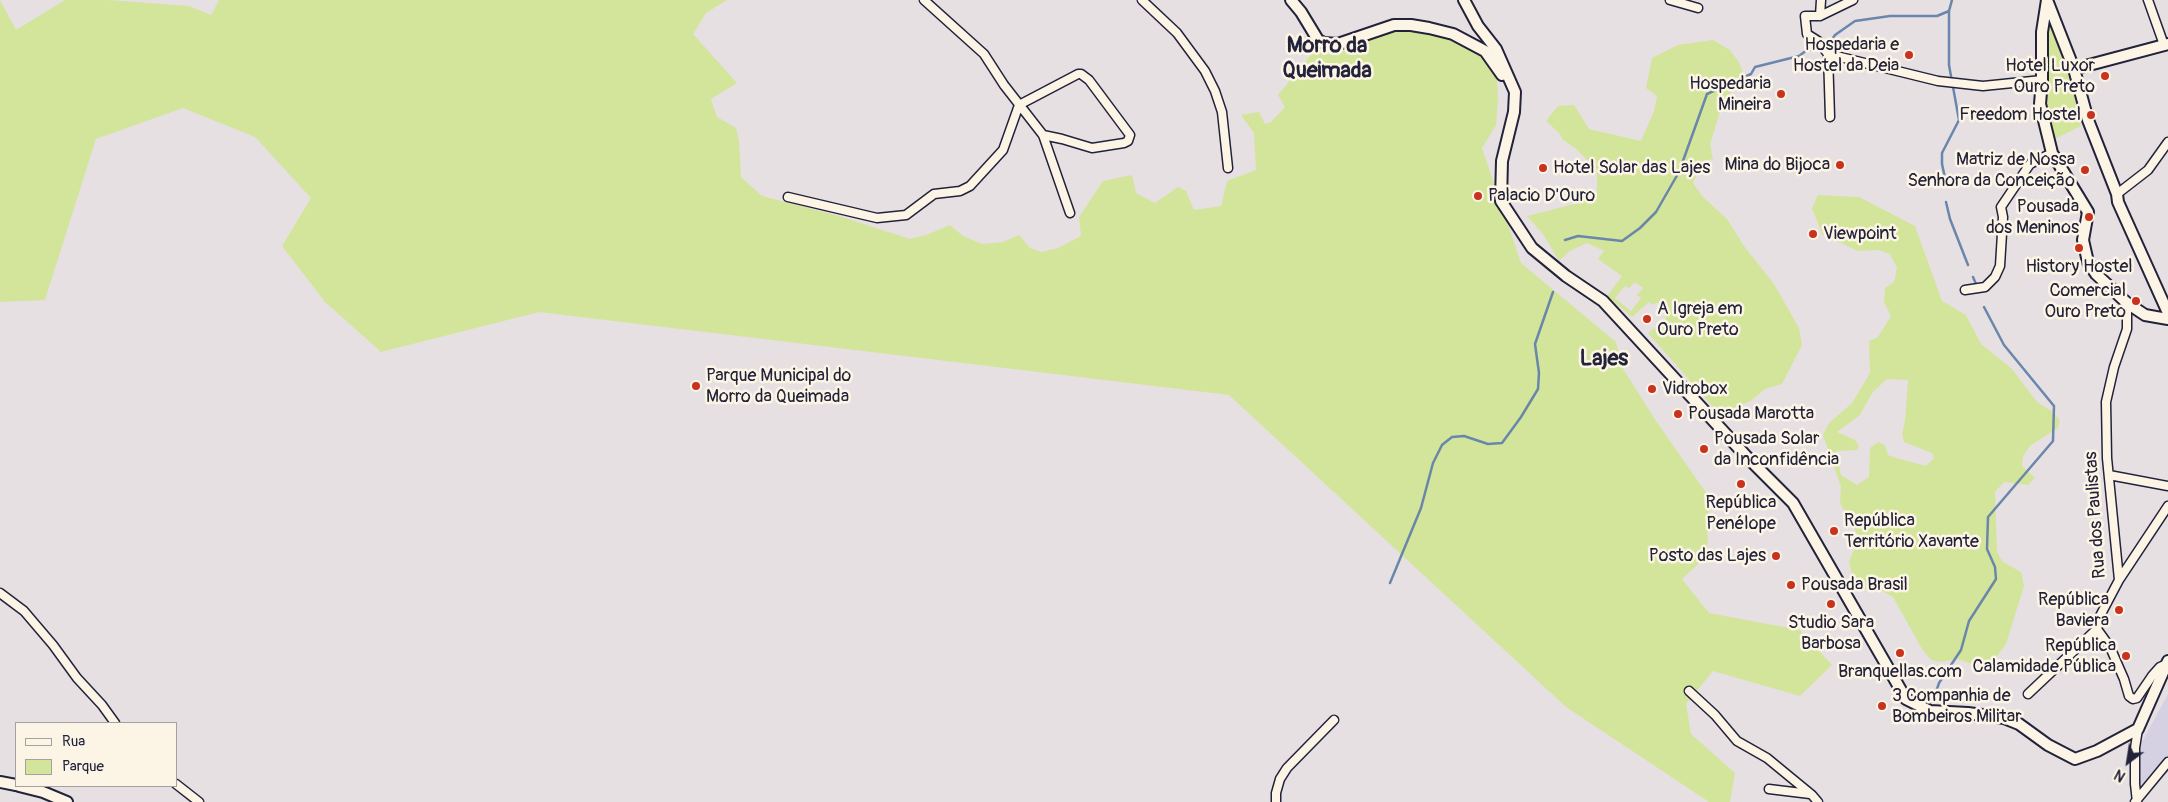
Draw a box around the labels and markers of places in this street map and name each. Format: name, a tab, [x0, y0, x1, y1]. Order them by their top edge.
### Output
place label: Hospedaria e Hostel da Deia	[1793, 34, 1899, 76]
marker: Hospedaria e Hostel da Deia	[1903, 49, 1915, 61]
place label: Hotel Luxor Ouro Preto	[2005, 55, 2095, 98]
marker: Hotel Luxor Ouro Preto	[2099, 70, 2111, 82]
place label: Hospedaria Mineira	[1689, 73, 1771, 116]
marker: Hospedaria Mineira	[1775, 88, 1787, 100]
place label: Freedom Hostel	[1959, 104, 2081, 126]
marker: Freedom Hostel	[2085, 109, 2097, 121]
place label: Matriz de Nossa Senhora da Conceição	[1908, 149, 2075, 192]
place label: Mina do Bijoca	[1724, 154, 1830, 176]
place label: Hotel Solar das Lajes	[1553, 157, 1710, 179]
marker: Mina do Bijoca	[1834, 159, 1846, 171]
marker: Hotel Solar das Lajes	[1537, 162, 1549, 174]
marker: Matriz de Nossa Senhora da Conceição	[2079, 164, 2091, 176]
place label: Palacio D'Ouro	[1488, 185, 1595, 207]
marker: Palacio D'Ouro	[1472, 190, 1484, 202]
place label: Pousada dos Meninos	[1986, 196, 2079, 238]
marker: Pousada dos Meninos	[2083, 211, 2095, 223]
place label: Viewpoint	[1823, 223, 1896, 245]
marker: Viewpoint	[1807, 228, 1819, 240]
marker: History Hostel	[2073, 242, 2085, 254]
place label: History Hostel	[2025, 256, 2133, 278]
place label: Comercial Ouro Preto	[2044, 280, 2126, 322]
marker: Comercial Ouro Preto	[2130, 295, 2142, 307]
place label: A Igreja em Ouro Preto	[1657, 298, 1743, 340]
marker: A Igreja em Ouro Preto	[1641, 313, 1653, 325]
place label: Parque Municipal do Morro da Queimada	[706, 365, 851, 408]
place label: Vidrobox	[1662, 378, 1728, 400]
marker: Parque Municipal do Morro da Queimada	[690, 380, 702, 392]
marker: Vidrobox	[1646, 383, 1658, 395]
place label: Pousada Marotta	[1688, 403, 1814, 425]
marker: Pousada Marotta	[1672, 408, 1684, 420]
place label: Pousada Solar da Inconfidência	[1714, 428, 1839, 470]
marker: Pousada Solar da Inconfidência	[1698, 443, 1710, 455]
marker: República Penélope	[1735, 478, 1747, 490]
place label: República Penélope	[1706, 492, 1776, 534]
place label: República Território Xavante	[1844, 510, 1979, 552]
marker: República Território Xavante	[1828, 525, 1840, 537]
place label: Posto das Lajes	[1649, 545, 1766, 567]
marker: Posto das Lajes	[1770, 550, 1782, 562]
place label: Pousada Brasil	[1801, 574, 1908, 596]
marker: Pousada Brasil	[1785, 579, 1797, 591]
place label: República Baviera	[2038, 589, 2109, 632]
marker: Studio Sara Barbosa	[1825, 598, 1837, 610]
marker: República Baviera	[2113, 604, 2125, 616]
place label: Studio Sara Barbosa	[1788, 612, 1874, 654]
place label: República Calamidade Pública	[1973, 635, 2116, 678]
marker: Branquellas.com	[1894, 647, 1906, 659]
marker: República Calamidade Pública	[2120, 650, 2132, 662]
place label: Branquellas.com	[1838, 661, 1962, 683]
place label: 3 Companhia de Bombeiros Militar	[1892, 685, 2022, 728]
marker: 3 Companhia de Bombeiros Militar	[1876, 700, 1888, 712]

